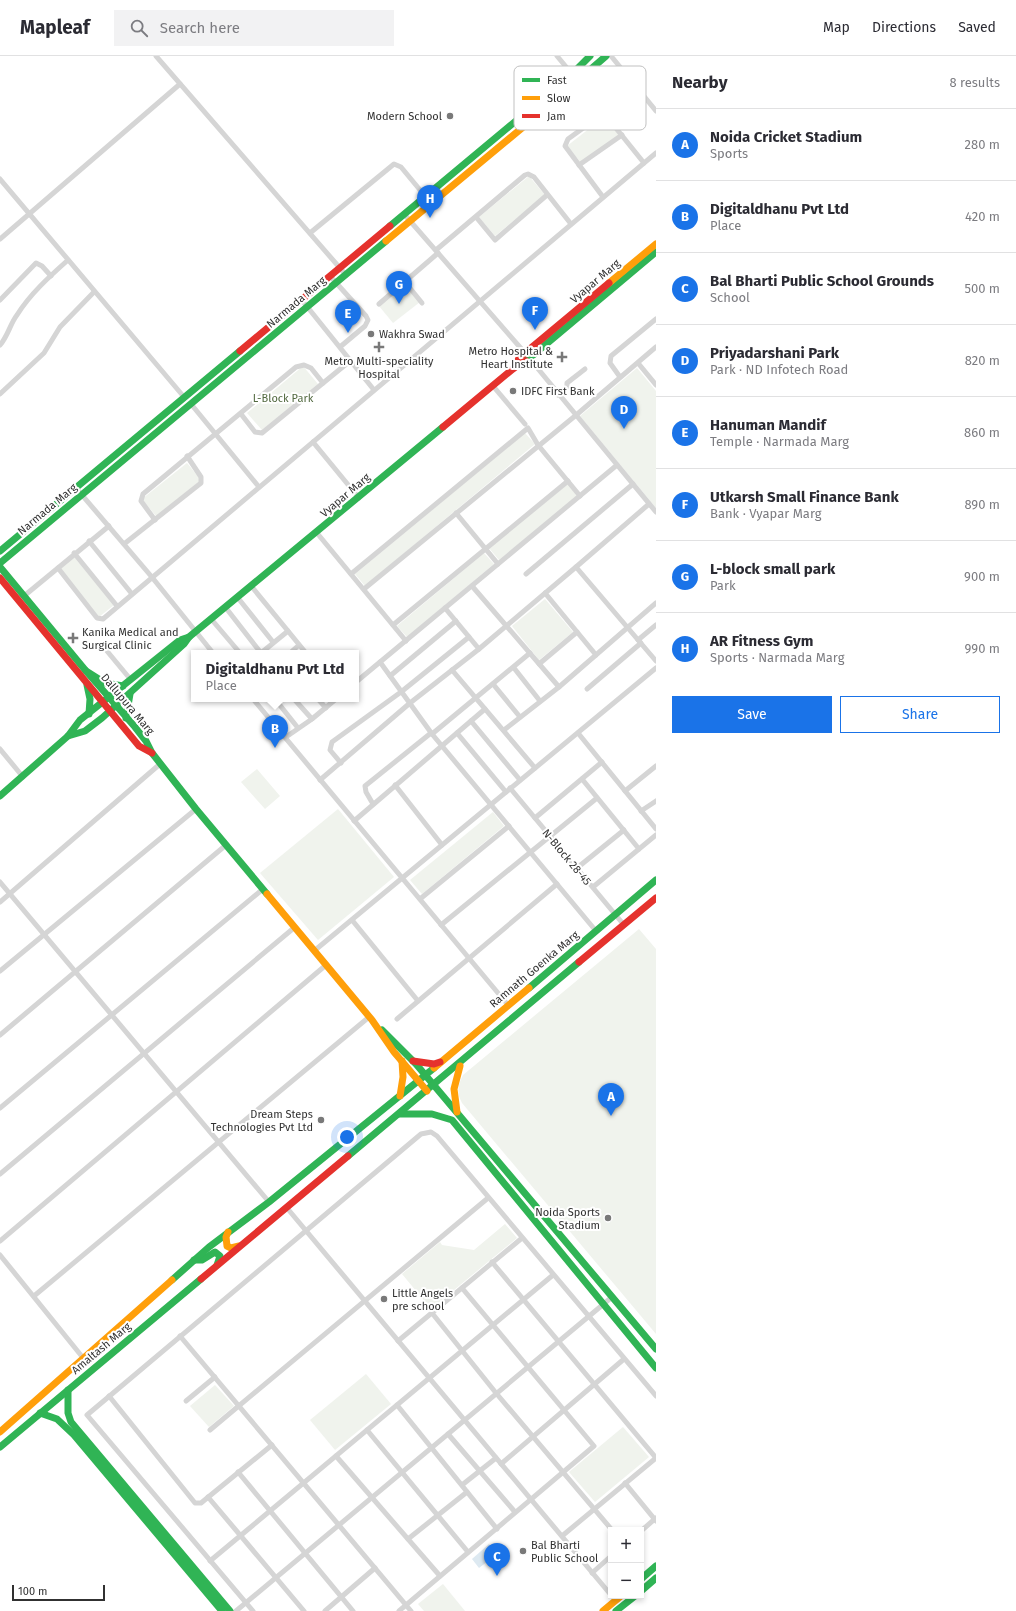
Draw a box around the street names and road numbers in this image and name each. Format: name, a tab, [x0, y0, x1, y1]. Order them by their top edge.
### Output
street label: Vyapar Marg	[568, 257, 623, 306]
street label: Narmada Marg	[264, 274, 329, 331]
street label: Vyapar Marg	[318, 471, 373, 520]
street label: Narmada Marg	[15, 481, 80, 538]
street label: Dallupura Marg	[98, 671, 157, 738]
street label: N-Block 28-45	[539, 827, 594, 888]
street label: Ramnath Goenka Marg	[487, 928, 582, 1010]
street label: Amaltash Marg	[69, 1320, 134, 1377]

